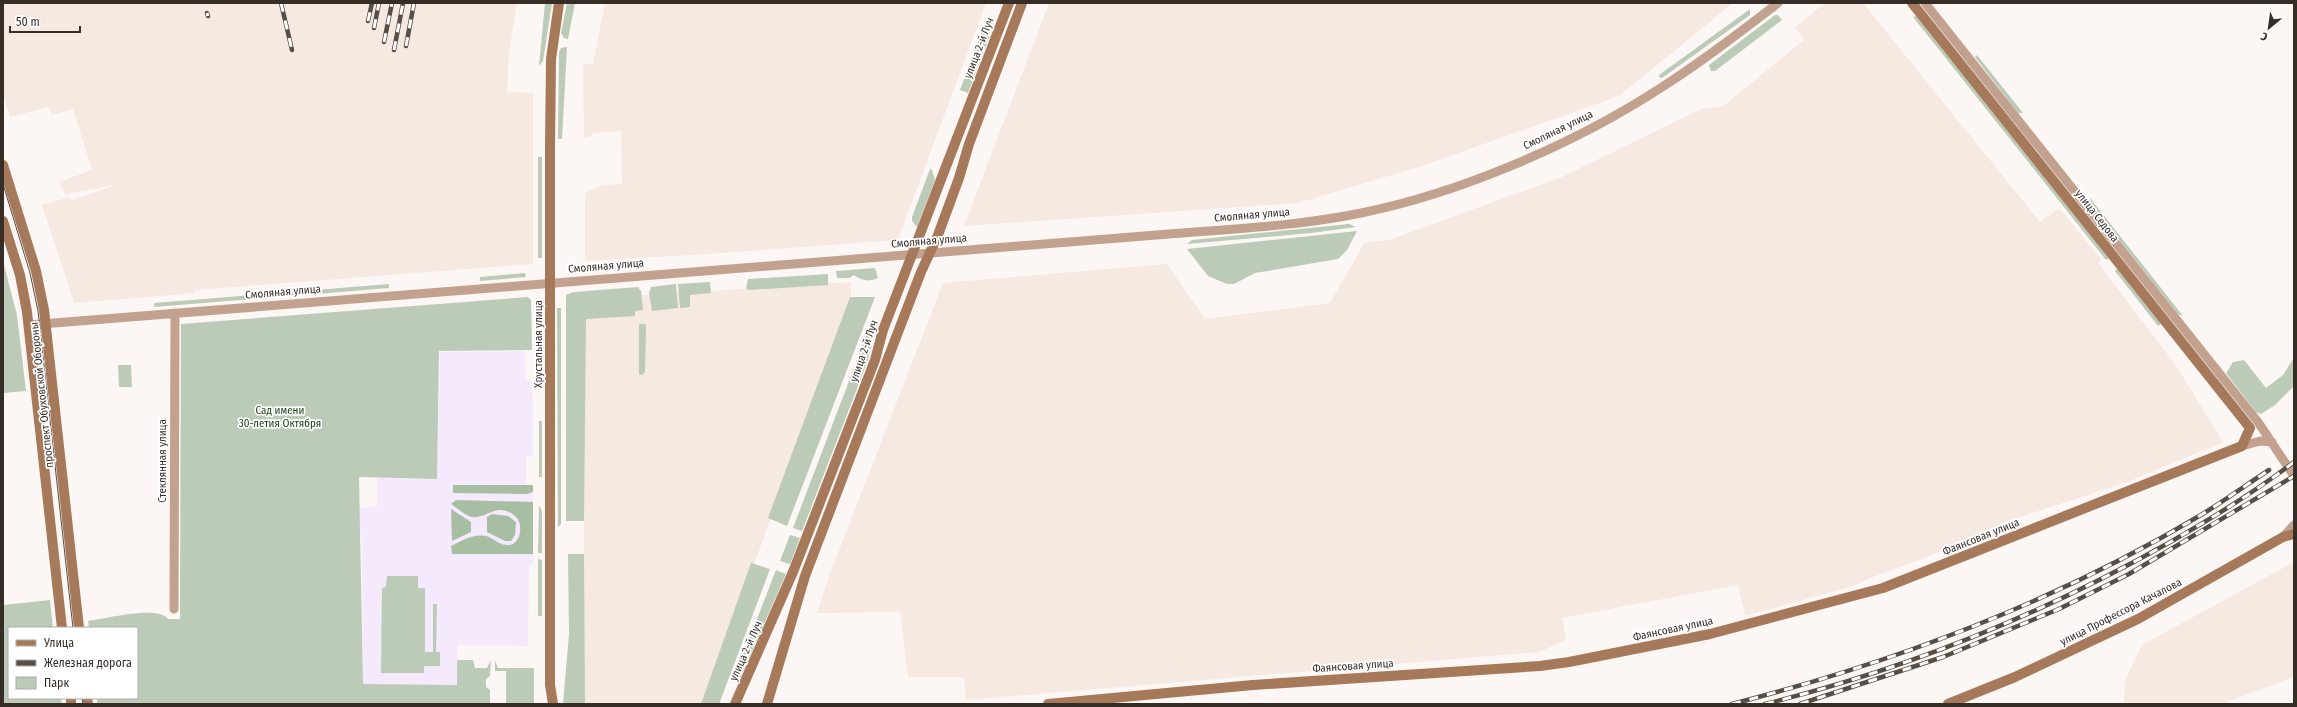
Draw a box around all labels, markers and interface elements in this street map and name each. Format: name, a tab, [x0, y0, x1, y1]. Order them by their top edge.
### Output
scale bar	[10, 8, 80, 34]
north arrow	[2249, 8, 2289, 48]
text: 50 m	[16, 15, 40, 29]
street label: улица 2-й Луч	[961, 16, 997, 80]
text: С	[2259, 29, 2270, 43]
street label: Смоляная улица	[1521, 108, 1595, 152]
street label: улица Седова	[2072, 187, 2122, 245]
street label: Смоляная улица	[1214, 205, 1290, 225]
street label: Смоляная улица	[891, 231, 967, 251]
street label: Смоляная улица	[568, 256, 644, 276]
street label: Смоляная улица	[245, 282, 321, 302]
street label: Хрустальная улица	[532, 300, 545, 388]
street label: улица 2-й Луч	[847, 318, 881, 384]
street label: проспект Обуховской Обороны	[28, 322, 56, 468]
park label: Сад имени 30-летия Октября	[239, 404, 321, 430]
street label: Стеклянная улица	[156, 419, 169, 503]
street label: Фаянсовая улица	[1941, 516, 2021, 558]
street label: улица Профессора Качалова	[2058, 576, 2184, 648]
street label: Фаянсовая улица	[1632, 614, 1714, 644]
street label: улица 2-й Луч	[727, 619, 765, 683]
legend	[8, 627, 138, 699]
text: Улица	[43, 636, 74, 650]
text: Железная дорога	[44, 656, 132, 670]
street label: Фаянсовая улица	[1312, 657, 1394, 675]
text: Парк	[44, 676, 70, 690]

